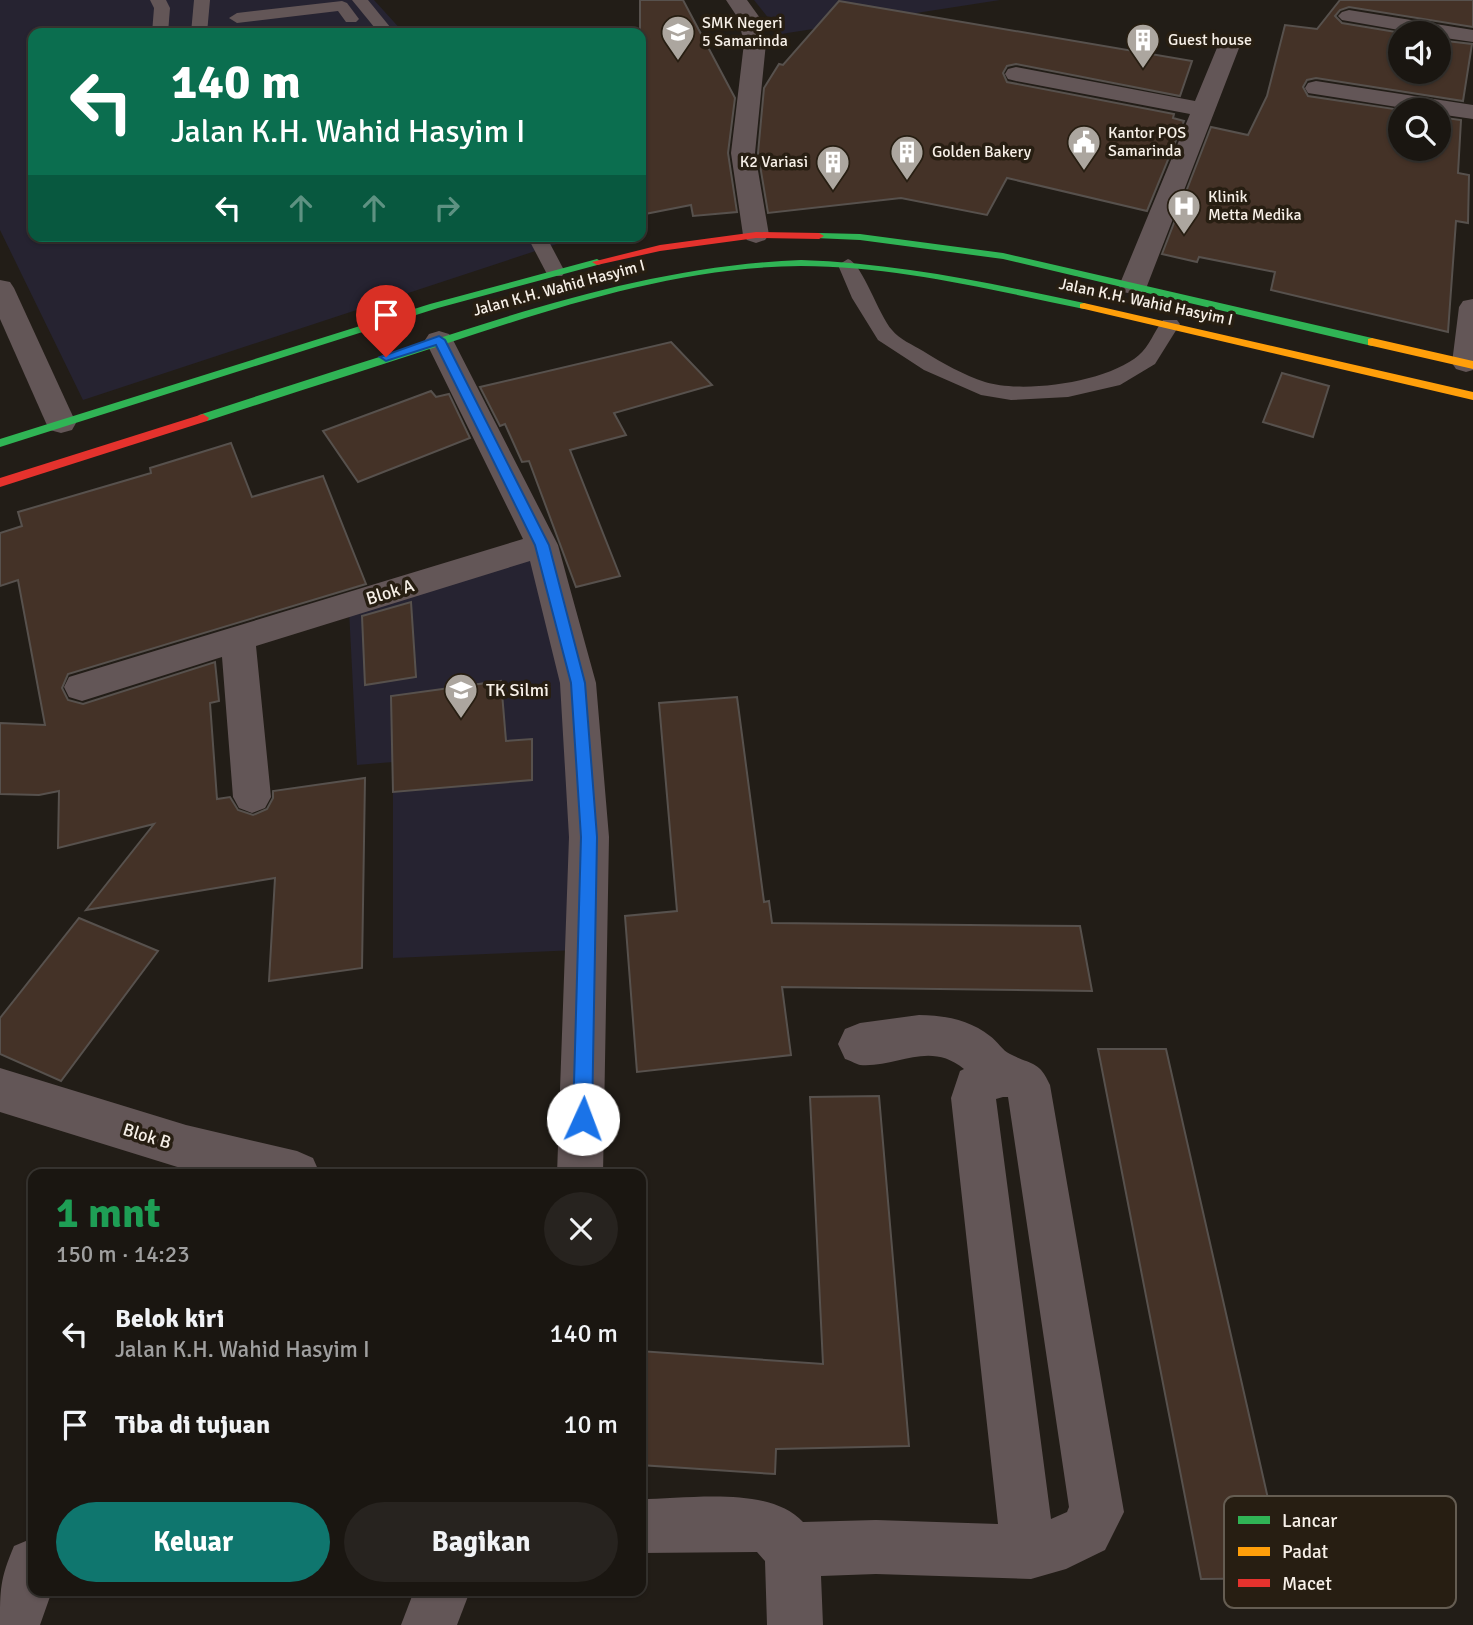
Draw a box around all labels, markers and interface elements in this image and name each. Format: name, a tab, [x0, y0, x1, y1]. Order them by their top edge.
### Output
school or university icon: SMK Negeri 5 Samarinda	[659, 13, 697, 62]
place label: SMK Negeri 5 Samarinda	[702, 13, 788, 51]
building icon: Guest house	[1124, 21, 1162, 70]
map controls	[1388, 21, 1451, 161]
button: sound	[1388, 21, 1451, 84]
place label: Guest house	[1168, 30, 1252, 50]
text: 140 m	[171, 52, 301, 112]
icon: left	[56, 56, 147, 147]
button: search	[1388, 98, 1451, 161]
text: Jalan K.H. Wahid Hasyim I	[171, 112, 525, 151]
public building icon: Kantor POS Samarinda	[1065, 123, 1103, 172]
place label: Kantor POS Samarinda	[1108, 123, 1186, 161]
building icon: Golden Bakery	[888, 133, 926, 182]
place label: Golden Bakery	[932, 142, 1032, 162]
building icon: K2 Variasi	[814, 143, 852, 192]
place label: K2 Variasi	[740, 152, 808, 172]
hospital icon: Klinik Metta Medika	[1165, 187, 1203, 236]
place label: Klinik Metta Medika	[1208, 187, 1302, 225]
icon: left	[209, 189, 247, 227]
icon: ahead	[282, 189, 320, 227]
icon: ahead	[355, 189, 393, 227]
icon: right	[428, 189, 466, 227]
street label: Jalan K.H. Wahid Hasyim I	[471, 255, 647, 321]
street label: Jalan K.H. Wahid Hasyim I	[1057, 274, 1235, 330]
pin	[356, 285, 416, 357]
icon: arrive	[367, 296, 405, 334]
street label: Blok A	[363, 574, 417, 610]
school or university icon: TK Silmi	[442, 671, 480, 720]
place label: TK Silmi	[486, 679, 549, 701]
position arrow	[546, 1082, 620, 1156]
street label: Blok B	[120, 1118, 174, 1154]
text: 1 mnt	[56, 1188, 161, 1239]
button: close	[544, 1192, 618, 1266]
text: 150 m · 14:23	[56, 1240, 190, 1269]
text: Belok kiri	[115, 1303, 224, 1335]
icon: left	[56, 1315, 94, 1353]
text: 140 m	[549, 1318, 618, 1350]
text: Jalan K.H. Wahid Hasyim I	[115, 1335, 370, 1364]
icon: arrive	[56, 1406, 94, 1444]
text: Tiba di tujuan	[115, 1409, 270, 1441]
text: 10 m	[563, 1409, 618, 1441]
legend	[1224, 1496, 1456, 1608]
button: Keluar	[56, 1502, 330, 1582]
button: Bagikan	[344, 1502, 618, 1582]
text: Lancar	[1282, 1509, 1337, 1533]
text: Padat	[1282, 1540, 1328, 1564]
text: Macet	[1282, 1572, 1332, 1596]

